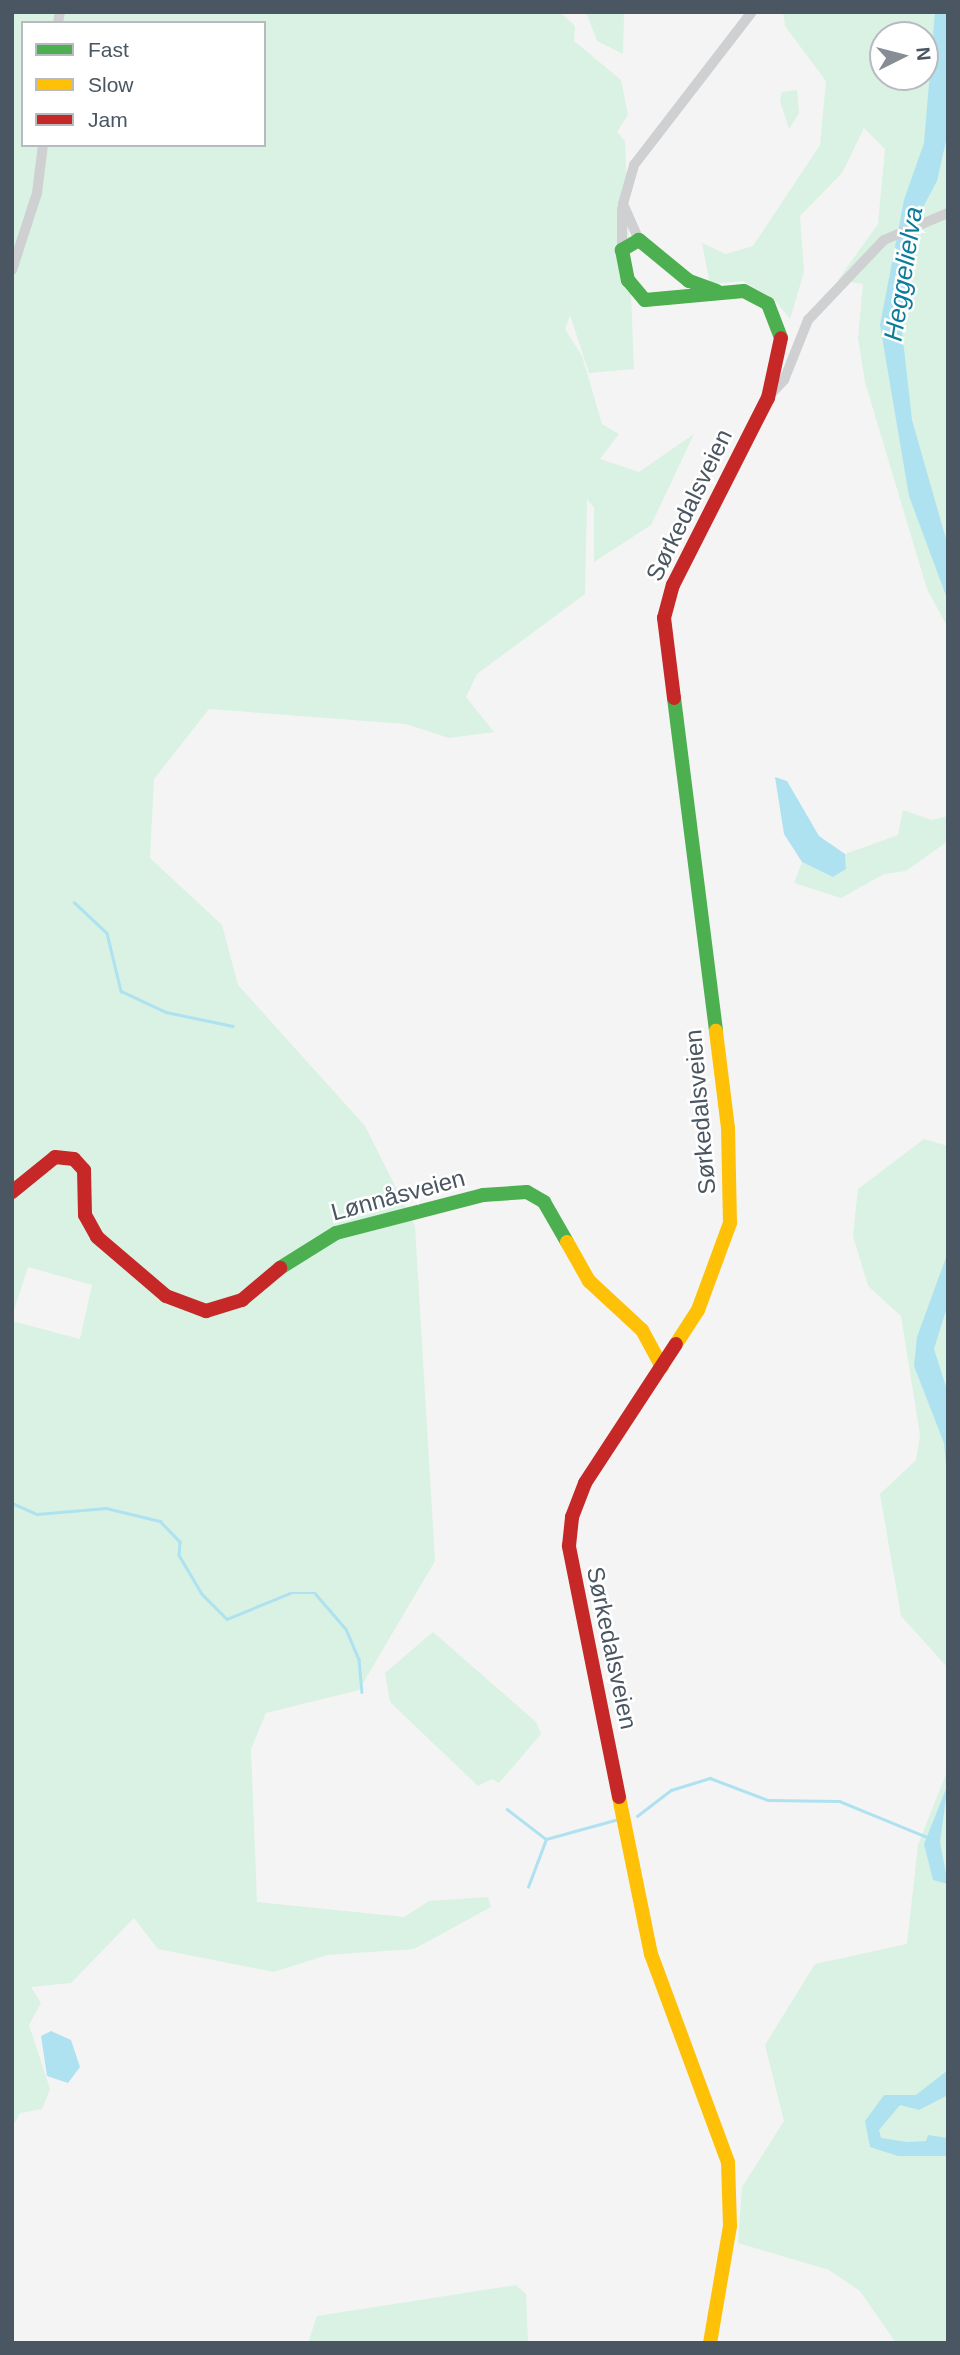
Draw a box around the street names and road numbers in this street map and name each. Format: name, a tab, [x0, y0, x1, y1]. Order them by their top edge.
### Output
street label: Sørkedalsveien	[640, 424, 738, 586]
street label: Sørkedalsveien	[678, 1028, 722, 1196]
street label: Lønnåsveien	[328, 1163, 468, 1227]
street label: Sørkedalsveien	[581, 1564, 643, 1732]

